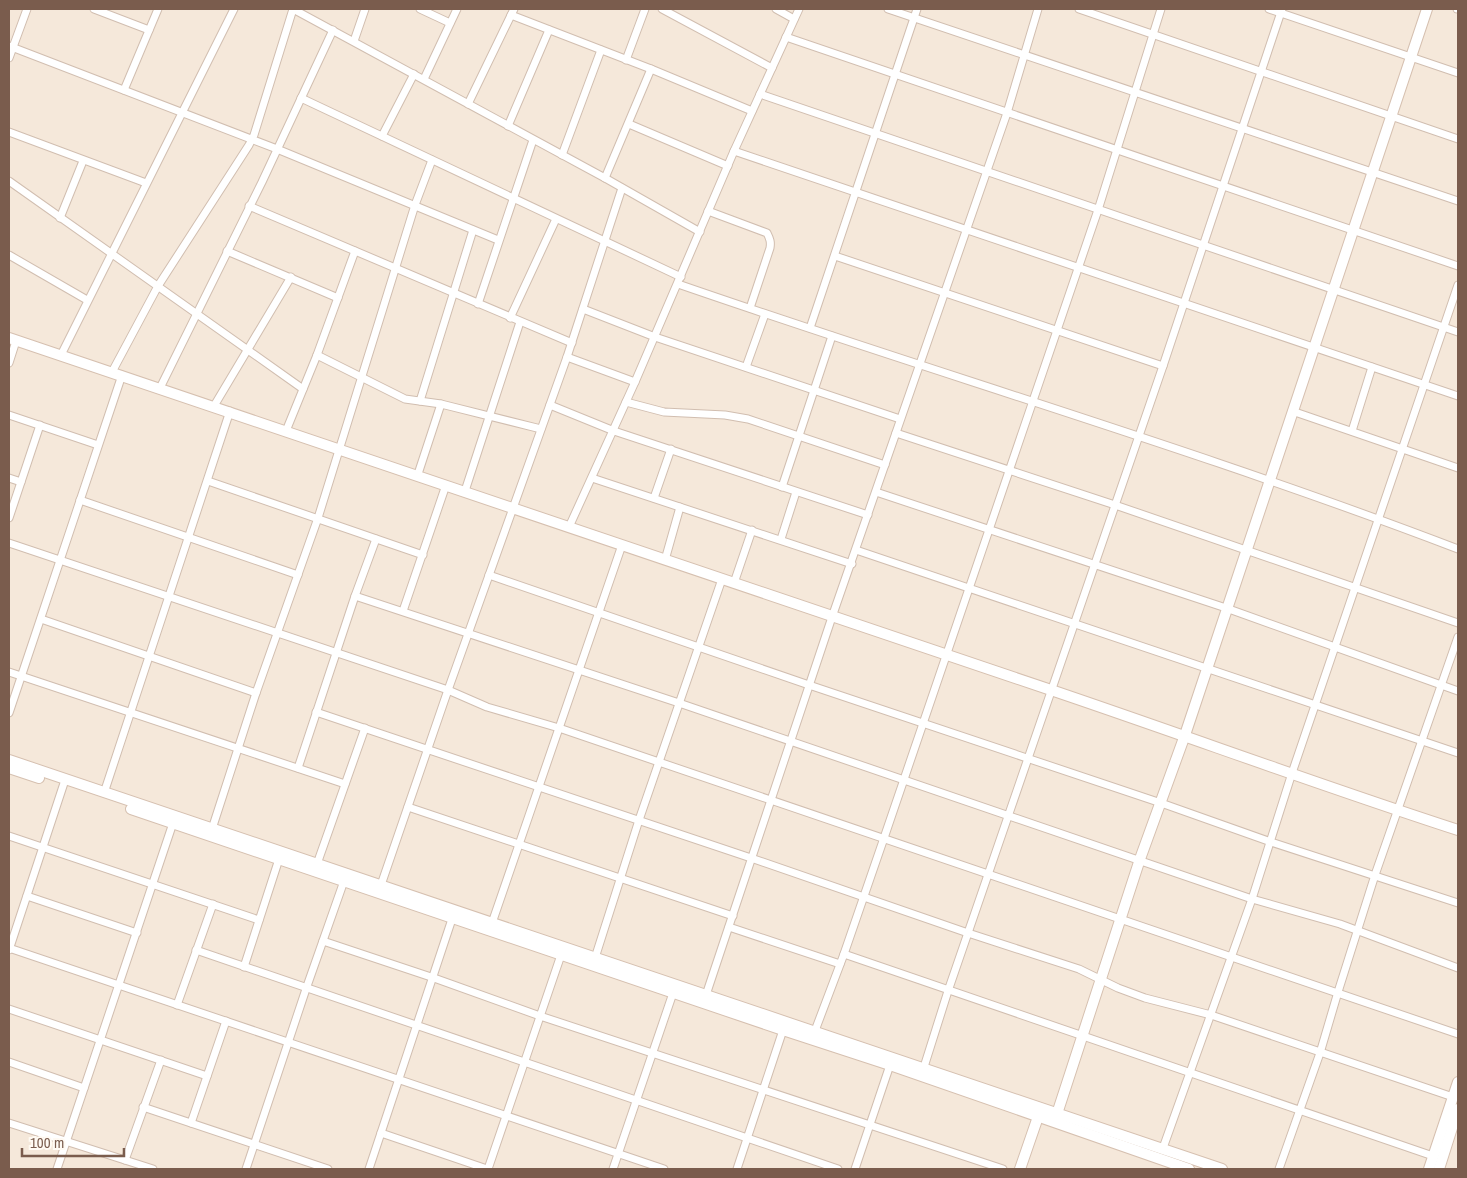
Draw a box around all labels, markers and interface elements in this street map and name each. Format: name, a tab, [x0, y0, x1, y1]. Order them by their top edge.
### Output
scale bar	[22, 1126, 125, 1158]
text: 100 m	[30, 1132, 64, 1153]

